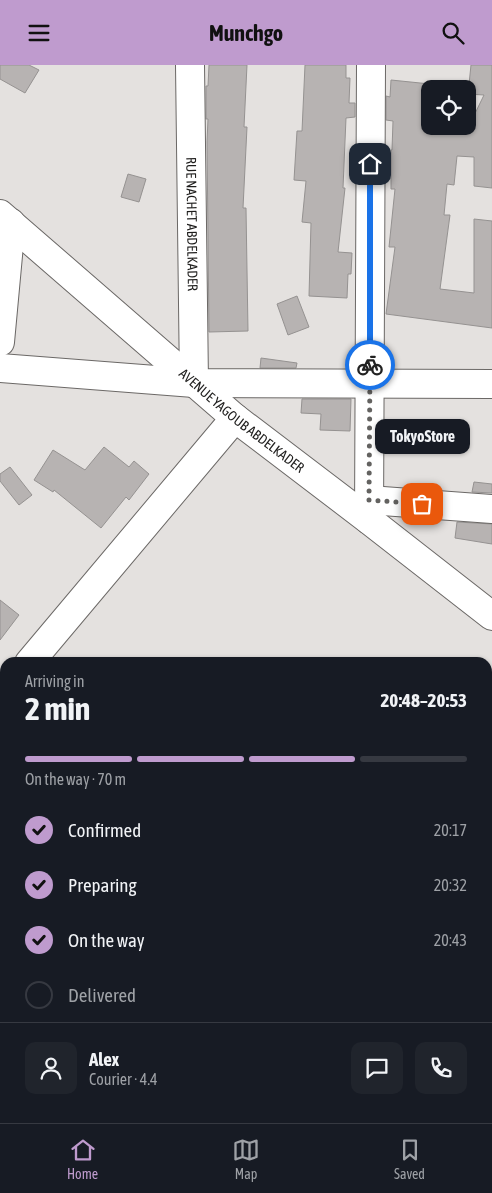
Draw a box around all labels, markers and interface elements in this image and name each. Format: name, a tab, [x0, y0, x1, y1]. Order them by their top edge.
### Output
icon: menu	[25, 19, 53, 47]
icon: search	[439, 19, 467, 47]
text: Munchgo	[209, 20, 283, 46]
map controls	[421, 80, 476, 135]
button: locate	[421, 80, 476, 135]
pin	[349, 143, 391, 185]
icon: home	[356, 150, 384, 178]
street label: RUE NACHET ABDELKADER	[183, 157, 201, 291]
courier	[345, 340, 395, 390]
icon: bike	[356, 351, 384, 379]
street label: AVENUE YAGOUB ABDELKADER	[176, 365, 307, 476]
callout: TokyoStore	[374, 419, 470, 454]
text: TokyoStore	[390, 427, 455, 445]
pin	[401, 483, 443, 525]
icon: bag	[408, 490, 436, 518]
text: Arriving in	[25, 672, 85, 690]
text: 20:48–20:53	[380, 689, 467, 711]
text: 2 min	[25, 690, 90, 727]
text: On the way · 70 m	[25, 770, 126, 788]
icon: check	[25, 816, 53, 844]
text: Confirmed	[68, 819, 141, 841]
text: 20:17	[434, 821, 467, 839]
icon: check	[25, 871, 53, 899]
text: Preparing	[68, 874, 137, 896]
text: 20:32	[434, 876, 467, 894]
icon: check	[25, 926, 53, 954]
text: On the way	[68, 929, 145, 951]
text: 20:43	[434, 931, 467, 949]
text: Delivered	[68, 984, 136, 1006]
button: person	[25, 1042, 77, 1094]
button: chat	[351, 1042, 403, 1094]
button: phone	[415, 1042, 467, 1094]
text: Alex	[89, 1048, 119, 1070]
text: Courier · 4.4	[89, 1070, 158, 1088]
tab: Home	[67, 1136, 98, 1182]
tab: Map	[232, 1136, 260, 1182]
tab: Saved	[394, 1136, 425, 1182]

